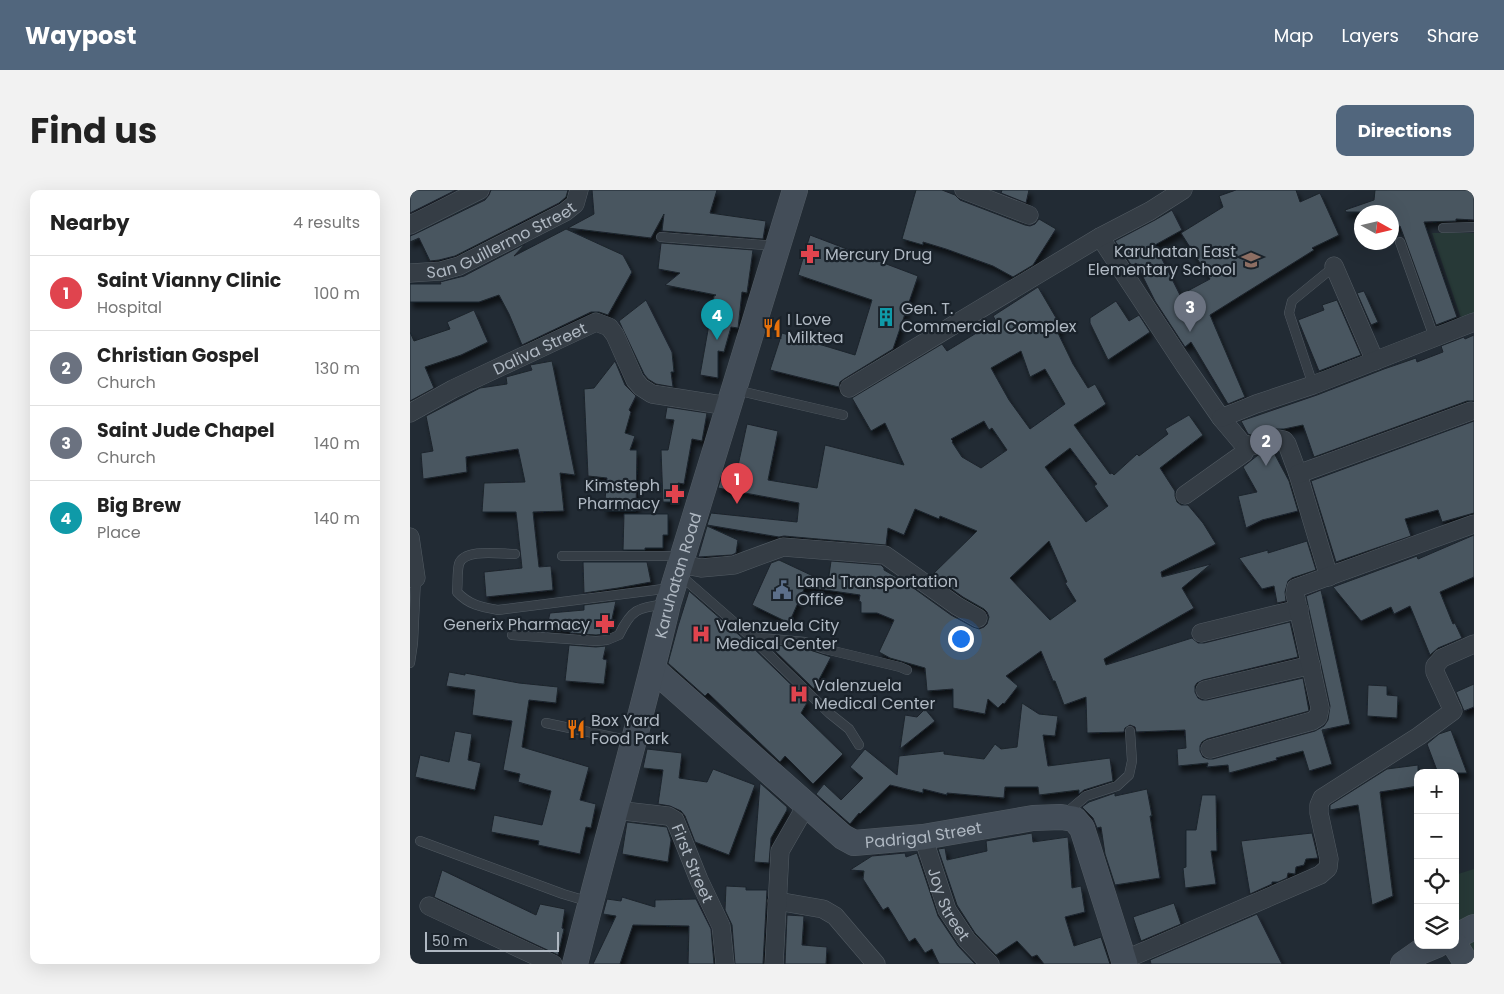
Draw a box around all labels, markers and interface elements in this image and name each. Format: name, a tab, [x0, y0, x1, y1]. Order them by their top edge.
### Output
text: Waypost	[25, 19, 136, 52]
text: Map	[1274, 23, 1314, 48]
text: Layers	[1342, 23, 1399, 48]
text: Share	[1427, 23, 1479, 48]
button: Directions	[1336, 105, 1474, 156]
text: Find us	[30, 106, 157, 155]
street label: San Guillermo Street	[426, 196, 581, 283]
north arrow	[1354, 205, 1399, 250]
text: Nearby	[50, 208, 130, 237]
text: 4 results	[293, 211, 360, 234]
place label: Karuhatan East Elementary School	[1088, 240, 1236, 281]
pharmacy icon: Mercury Drug	[799, 243, 821, 265]
place label: Mercury Drug	[825, 243, 932, 266]
school or university icon: Karuhatan East Elementary School	[1240, 249, 1262, 271]
text: Saint Vianny Clinic	[97, 267, 281, 294]
text: 1	[63, 282, 69, 305]
text: 100 m	[314, 282, 360, 305]
pin: 3	[1174, 291, 1206, 332]
text: Hospital	[97, 296, 162, 319]
place label: Gen. T. Commercial Complex	[901, 297, 1077, 338]
pin: 4	[701, 299, 733, 340]
building icon: Gen. T. Commercial Complex	[875, 306, 897, 328]
place label: I Love Milktea	[787, 308, 843, 349]
street label: Daliva Street	[489, 316, 590, 380]
restaurant icon: I Love Milktea	[761, 317, 783, 339]
text: Christian Gospel	[97, 342, 259, 369]
text: 2	[61, 357, 71, 380]
text: 130 m	[315, 357, 360, 380]
text: Church	[97, 371, 156, 394]
text: Saint Jude Chapel	[97, 417, 275, 444]
pin: 2	[1250, 425, 1282, 466]
text: 3	[61, 432, 71, 455]
text: 140 m	[314, 432, 360, 455]
text: Church	[97, 446, 156, 469]
pin: 1	[721, 463, 753, 504]
place label: Kimsteph Pharmacy	[578, 474, 660, 515]
pharmacy icon: Kimsteph Pharmacy	[664, 483, 686, 505]
text: Big Brew	[97, 492, 181, 519]
text: 4	[61, 507, 71, 530]
text: 140 m	[314, 507, 360, 530]
street label: Karuhatan Road	[649, 509, 707, 641]
text: Place	[97, 521, 141, 544]
place label: Land Transportation Office	[797, 570, 958, 611]
public building icon: Land Transportation Office	[771, 579, 793, 601]
place label: Generix Pharmacy	[443, 613, 590, 636]
pharmacy icon: Generix Pharmacy	[594, 613, 616, 635]
place label: Valenzuela City Medical Center	[716, 614, 839, 655]
hospital icon: Valenzuela City Medical Center	[690, 623, 712, 645]
your location	[948, 626, 974, 652]
place label: Valenzuela Medical Center	[814, 674, 935, 715]
hospital icon: Valenzuela Medical Center	[788, 683, 810, 705]
place label: Box Yard Food Park	[591, 709, 670, 750]
restaurant icon: Box Yard Food Park	[565, 718, 587, 740]
map controls	[1414, 769, 1459, 949]
button: +	[1414, 769, 1459, 814]
button: −	[1414, 814, 1459, 859]
street label: Padrigal Street	[864, 816, 984, 853]
street label: First Street	[666, 820, 720, 906]
button: locate	[1414, 859, 1459, 904]
street label: Joy Street	[922, 864, 976, 945]
button: layers	[1414, 904, 1459, 949]
scale bar	[425, 929, 559, 952]
text: 50 m	[432, 931, 468, 951]

